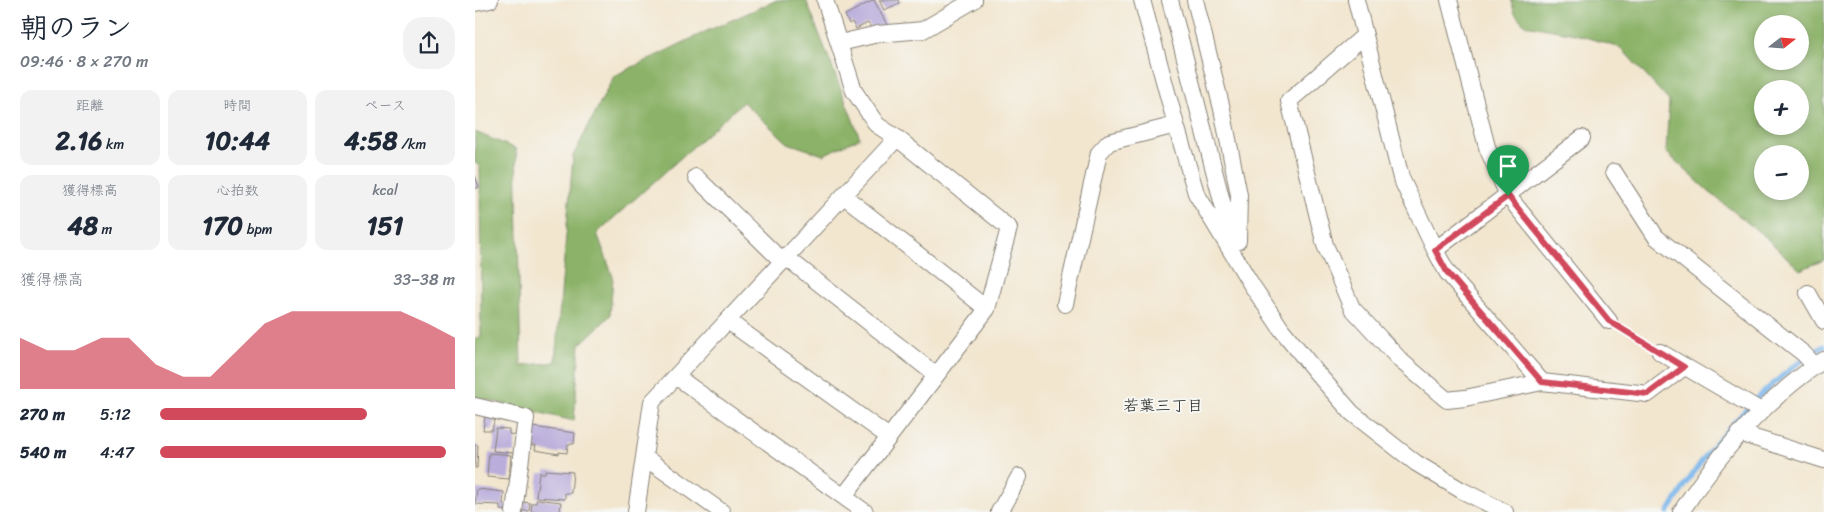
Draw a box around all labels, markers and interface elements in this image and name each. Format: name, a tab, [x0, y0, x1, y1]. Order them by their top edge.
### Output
text: 朝のラン	[20, 3, 132, 52]
north arrow	[1754, 15, 1809, 70]
map controls	[1754, 15, 1809, 200]
button: share	[403, 17, 455, 69]
text: 09:46 · 8 × 270 m	[20, 47, 148, 76]
button: +	[1754, 80, 1809, 135]
text: 距離	[76, 93, 104, 118]
text: 時間	[223, 93, 251, 118]
text: ペース	[365, 93, 406, 118]
text: 2.16	[55, 118, 102, 163]
text: 10:44	[205, 118, 270, 163]
text: 4:58	[344, 118, 398, 163]
text: km	[102, 132, 124, 157]
text: /km	[398, 132, 426, 157]
pin	[1487, 145, 1529, 196]
button: −	[1754, 145, 1809, 200]
icon: arrive	[1494, 152, 1522, 180]
text: 獲得標高	[62, 178, 118, 203]
text: 心拍数	[216, 178, 258, 203]
text: kcal	[372, 178, 398, 203]
text: 48	[67, 203, 98, 248]
text: 170	[202, 203, 243, 248]
text: 151	[367, 203, 404, 248]
text: m	[98, 217, 112, 242]
text: bpm	[243, 217, 273, 242]
text: 獲得標高	[20, 265, 84, 294]
text: 33–38 m	[393, 265, 455, 294]
district label: 若葉三丁目	[1123, 391, 1203, 420]
text: 270 m	[20, 400, 65, 429]
text: 5:12	[100, 400, 131, 429]
text: 540 m	[20, 438, 66, 467]
text: 4:47	[100, 438, 134, 467]

